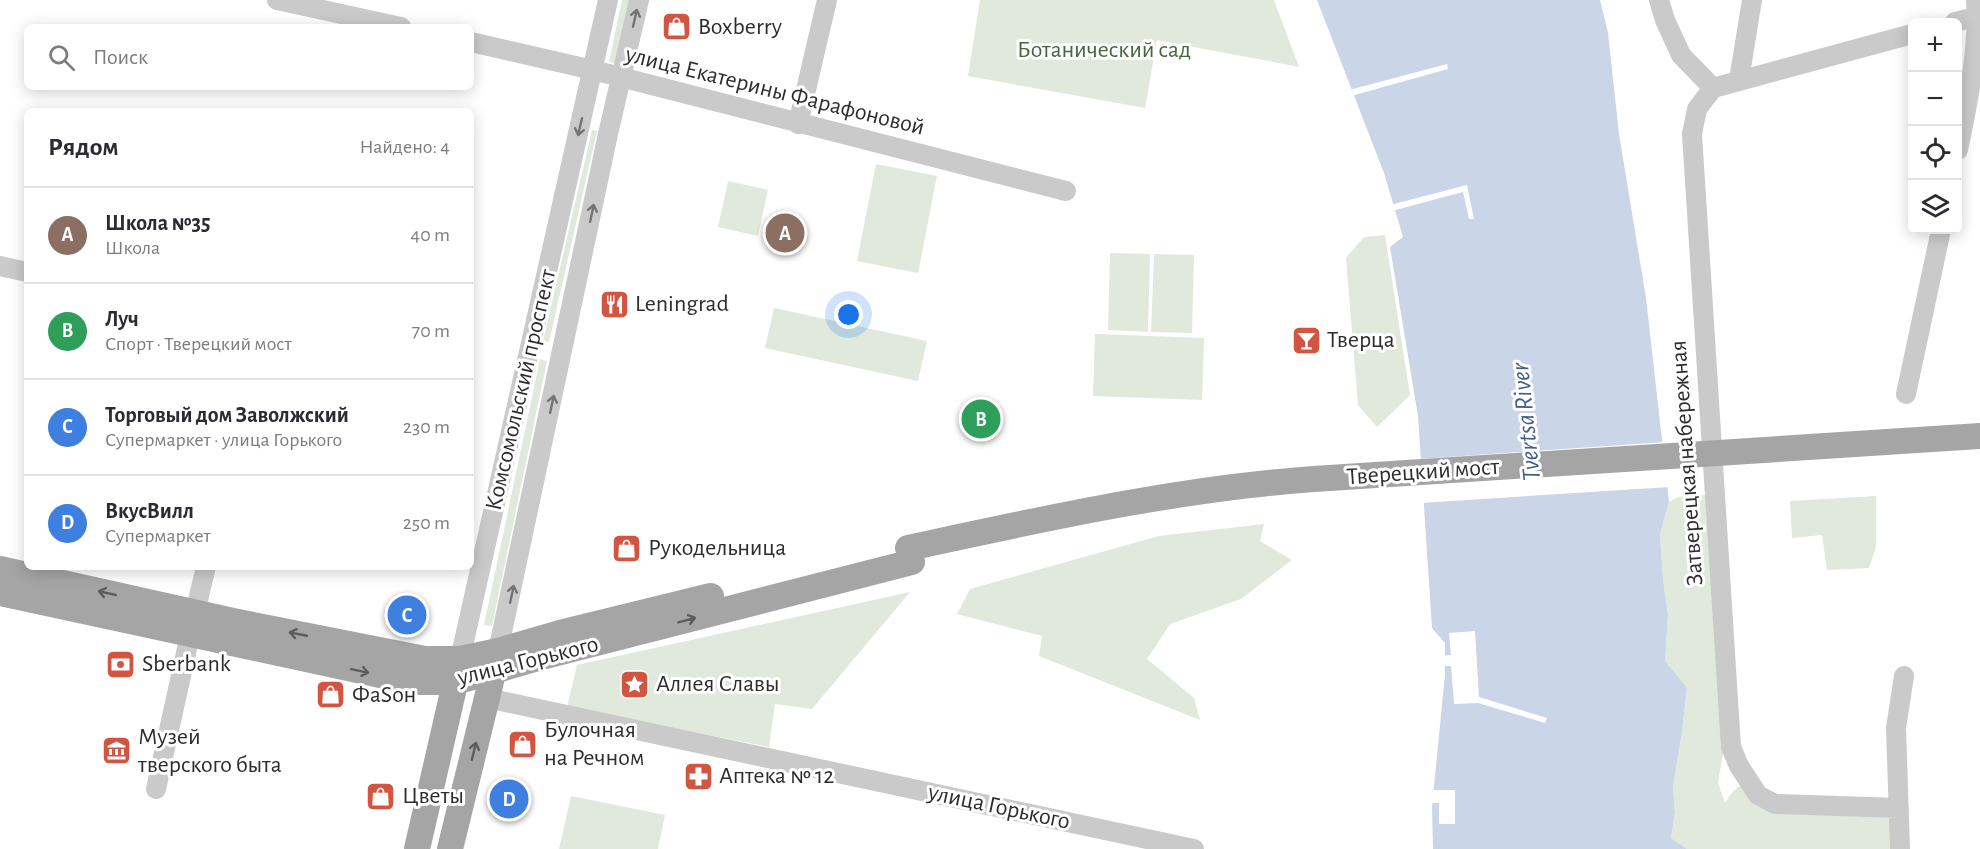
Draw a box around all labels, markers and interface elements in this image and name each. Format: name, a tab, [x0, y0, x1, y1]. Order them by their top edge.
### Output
one-way arrow	[629, 9, 641, 28]
shop icon: Boxberry	[661, 11, 693, 43]
place label: Boxberry	[698, 15, 782, 39]
map controls	[1908, 18, 1962, 234]
button: +	[1908, 18, 1962, 72]
search box	[24, 24, 474, 90]
park label: Ботанический сад	[1017, 38, 1191, 62]
icon: search	[45, 41, 78, 74]
street label: улица Екатерины Фарафоновой	[622, 42, 927, 140]
text: Поиск	[93, 46, 148, 68]
button: −	[1908, 72, 1962, 126]
one-way arrow	[574, 117, 585, 137]
button: locate	[1908, 126, 1962, 180]
text: Рядом	[48, 134, 119, 160]
text: Найдено: 4	[360, 137, 450, 157]
button: layers	[1908, 180, 1962, 234]
one-way arrow	[587, 203, 598, 223]
pin: A	[766, 210, 804, 256]
text: Школа №35	[105, 212, 211, 234]
text: A	[62, 225, 74, 245]
text: 40 m	[411, 225, 450, 245]
text: Школа	[105, 238, 160, 258]
street label: Комсомольский проспект	[482, 267, 561, 513]
restaurant icon: Leningrad	[598, 288, 630, 320]
place label: Leningrad	[635, 292, 729, 316]
your location	[834, 300, 863, 329]
text: Луч	[105, 308, 139, 330]
text: B	[62, 321, 73, 341]
text: 70 m	[412, 321, 450, 341]
bar icon: Тверца	[1290, 324, 1322, 356]
place label: Тверца	[1327, 328, 1395, 352]
text: Спорт · Тверецкий мост	[105, 334, 292, 354]
street label: Затверецкая набережная	[1666, 339, 1708, 587]
water label: Tvertsa River	[1507, 360, 1545, 483]
one-way arrow	[546, 394, 558, 413]
pin: B	[962, 396, 1000, 442]
text: Торговый дом Заволжский	[105, 404, 349, 426]
text: C	[62, 417, 73, 437]
text: 230 m	[403, 417, 450, 437]
text: Супермаркет · улица Горького	[105, 430, 342, 450]
street label: Тверецкий мост	[1346, 455, 1500, 489]
text: ВкусВилл	[105, 500, 194, 522]
text: D	[61, 513, 74, 533]
text: 250 m	[403, 513, 450, 533]
text: Супермаркет	[105, 526, 211, 546]
shop icon: Рукодельница	[611, 532, 643, 564]
place label: Рукодельница	[648, 536, 786, 560]
one-way arrow	[506, 585, 518, 604]
one-way arrow	[98, 587, 117, 598]
pin: C	[388, 592, 426, 638]
one-way arrow	[678, 614, 697, 626]
one-way arrow	[288, 628, 308, 639]
street label: улица Горького	[454, 632, 601, 690]
bank icon: Sberbank	[105, 648, 137, 680]
place label: Sberbank	[142, 652, 231, 676]
one-way arrow	[350, 666, 369, 677]
place icon: Аллея Славы	[619, 668, 651, 700]
place label: Аллея Славы	[656, 672, 780, 696]
shop icon: ФаSон	[315, 679, 347, 711]
place label: ФаSон	[352, 683, 416, 707]
place label: Булочная на Речном	[544, 718, 644, 770]
place label: Музей тверского быта	[137, 725, 282, 777]
shop icon: Булочная на Речном	[507, 728, 539, 760]
museum icon: Музей тверского быта	[101, 735, 133, 767]
one-way arrow	[468, 742, 480, 761]
pharmacy icon: Аптека № 12	[682, 760, 714, 792]
place label: Аптека № 12	[719, 764, 834, 788]
pin: D	[490, 776, 528, 822]
shop icon: Цветы	[365, 780, 397, 812]
street label: улица Горького	[925, 780, 1072, 834]
place label: Цветы	[402, 784, 464, 808]

